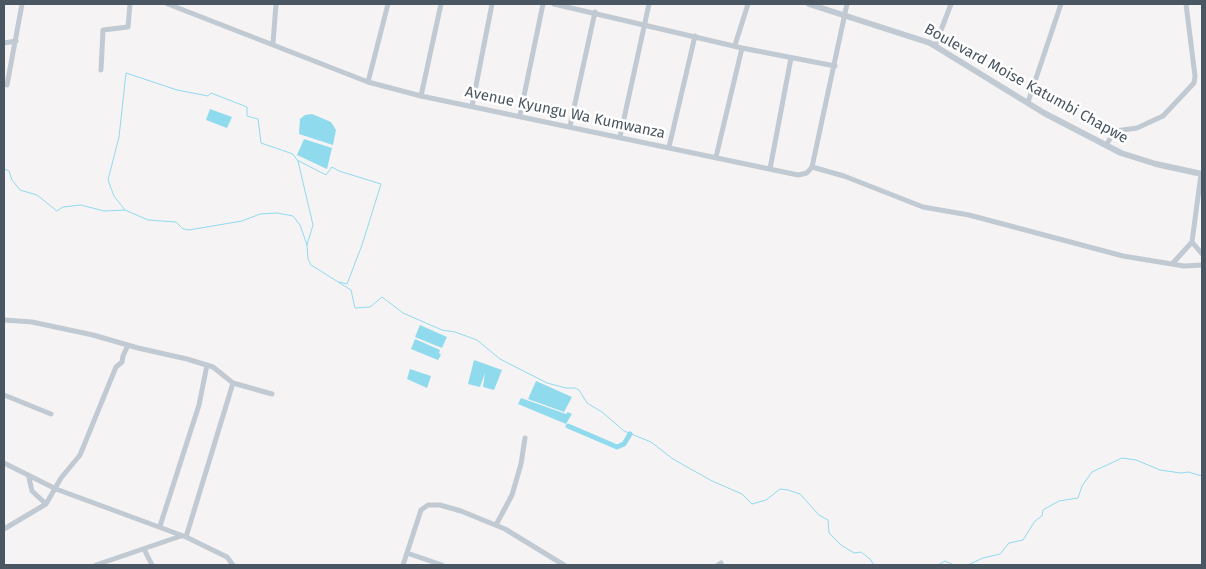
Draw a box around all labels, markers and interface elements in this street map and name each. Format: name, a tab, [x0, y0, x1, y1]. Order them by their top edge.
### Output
street label: Boulevard Moise Katumbi Chapwe	[921, 20, 1131, 148]
street label: Avenue Kyungu Wa Kumwanza	[463, 83, 667, 143]

